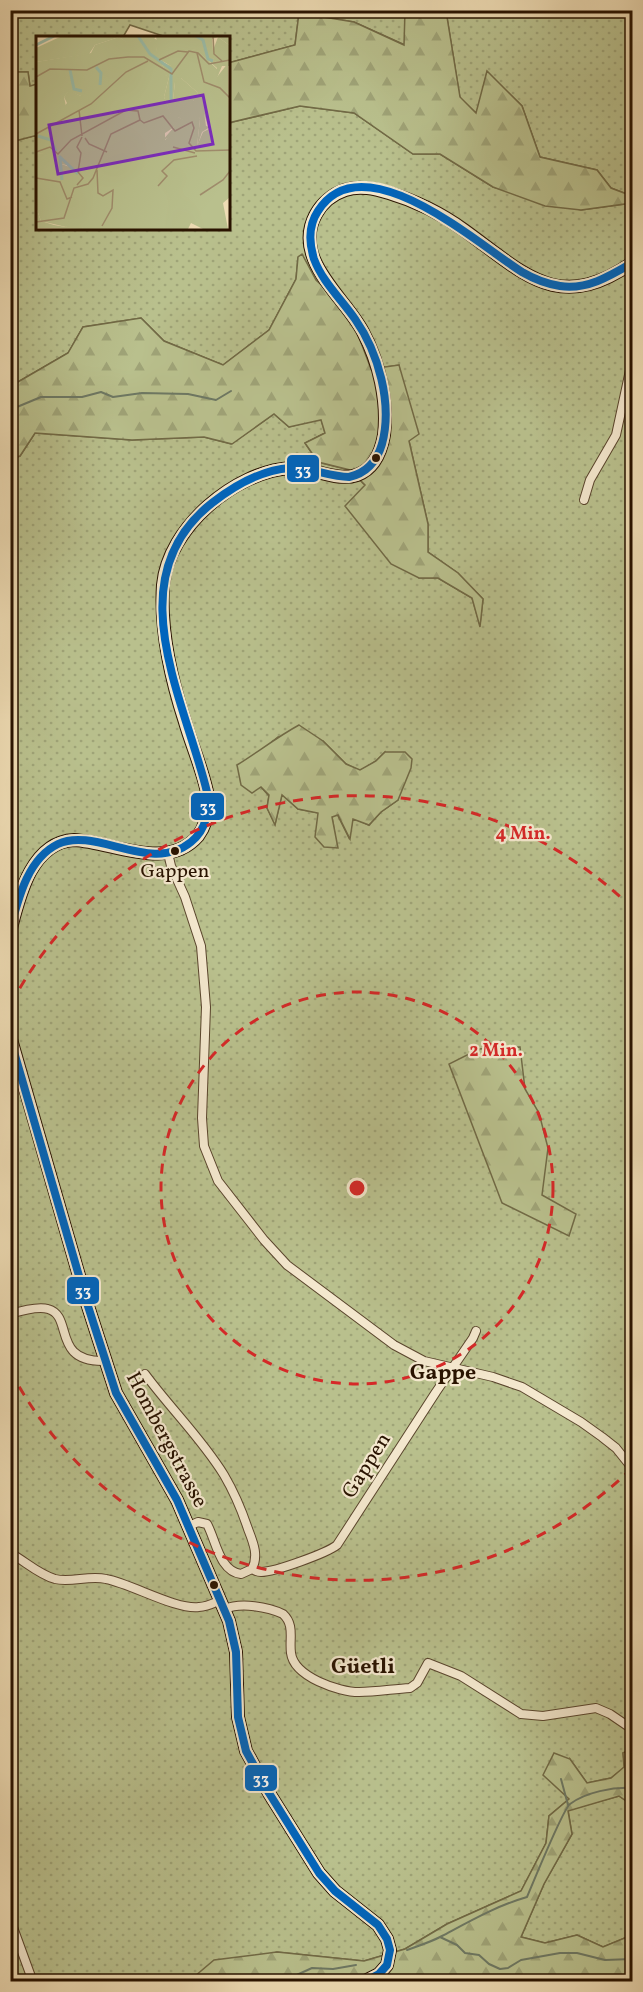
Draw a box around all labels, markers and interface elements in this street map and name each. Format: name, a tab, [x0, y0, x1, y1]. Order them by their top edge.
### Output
inset map	[36, 36, 230, 230]
unlabelled marker	[370, 452, 382, 464]
line badge: 33	[286, 454, 320, 483]
text: 33	[295, 460, 311, 482]
line badge: 33	[190, 792, 225, 821]
text: 33	[200, 797, 216, 819]
text: 4 Min.	[495, 822, 551, 847]
marker: Gappen	[169, 845, 181, 857]
place label: Gappen	[141, 858, 210, 886]
text: 2 Min.	[469, 1039, 523, 1064]
centre of rings	[347, 1178, 367, 1198]
line badge: 33	[66, 1276, 100, 1305]
text: 33	[75, 1281, 91, 1303]
district label: Gappe	[410, 1358, 476, 1389]
street label: Hombergstrasse	[118, 1367, 214, 1513]
street label: Gappen	[336, 1428, 398, 1504]
unlabelled marker	[208, 1579, 220, 1591]
district label: Güetli	[331, 1652, 395, 1683]
line badge: 33	[244, 1764, 278, 1792]
text: 33	[253, 1769, 269, 1791]

